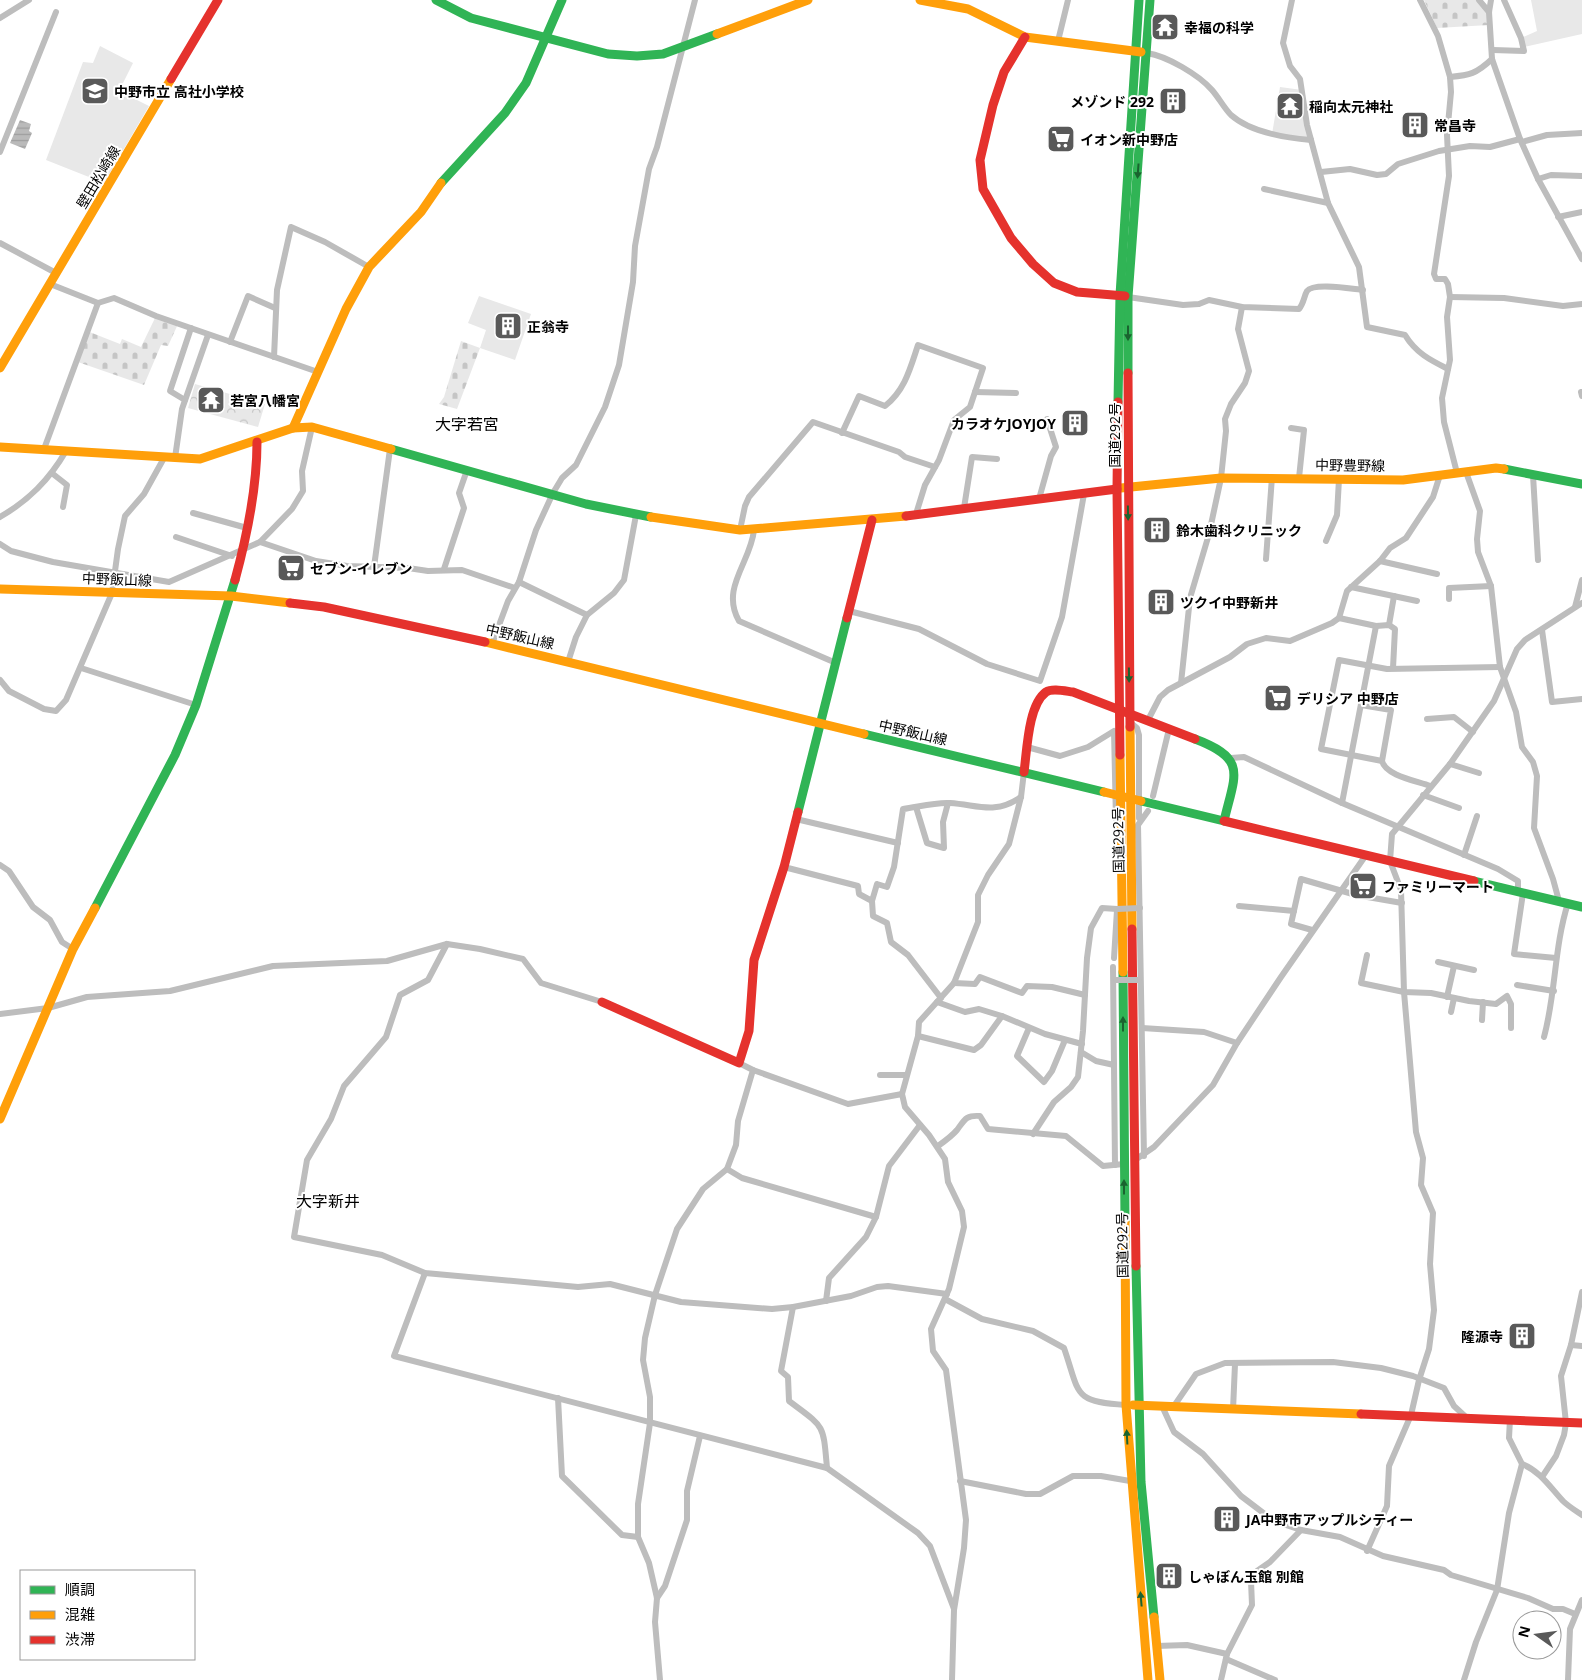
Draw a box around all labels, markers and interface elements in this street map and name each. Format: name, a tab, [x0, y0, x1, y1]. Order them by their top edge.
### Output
temple icon: 幸福の科学	[1150, 12, 1180, 42]
place label: 幸福の科学	[1184, 18, 1254, 37]
school or university icon: 中野市立 高社小学校	[80, 76, 110, 106]
place label: 中野市立 高社小学校	[114, 82, 244, 101]
building icon: メゾンド 292	[1158, 86, 1188, 116]
temple icon: 稲向太元神社	[1275, 91, 1305, 121]
place label: メゾンド 292	[1070, 92, 1154, 111]
place label: 稲向太元神社	[1309, 97, 1393, 116]
building icon: 常昌寺	[1400, 110, 1430, 140]
place label: 常昌寺	[1434, 116, 1476, 135]
supermarket icon: イオン新中野店	[1046, 124, 1076, 154]
place label: イオン新中野店	[1080, 130, 1178, 149]
street label: 壁田松崎線	[72, 142, 124, 212]
one-way arrow	[1133, 163, 1141, 179]
building icon: 正翁寺	[493, 311, 523, 341]
place label: 正翁寺	[527, 317, 569, 336]
one-way arrow	[1124, 325, 1132, 341]
temple icon: 若宮八幡宮	[196, 385, 226, 415]
place label: 若宮八幡宮	[230, 391, 300, 410]
street label: 国道292号	[1105, 402, 1124, 468]
building icon: カラオケJOYJOY	[1060, 408, 1090, 438]
district label: 大字若宮	[435, 413, 499, 435]
place label: カラオケJOYJOY	[951, 414, 1056, 433]
street label: 中野豊野線	[1315, 455, 1385, 475]
one-way arrow	[1124, 505, 1132, 521]
building icon: 鈴木歯科クリニック	[1142, 515, 1172, 545]
place label: 鈴木歯科クリニック	[1176, 521, 1302, 540]
supermarket icon: セブン-イレブン	[276, 553, 306, 583]
place label: セブン-イレブン	[310, 559, 413, 578]
street label: 中野飯山線	[82, 568, 152, 590]
building icon: ツクイ中野新井	[1146, 587, 1176, 617]
place label: ツクイ中野新井	[1180, 593, 1278, 612]
street label: 中野飯山線	[484, 619, 556, 653]
one-way arrow	[1125, 668, 1133, 684]
supermarket icon: デリシア 中野店	[1263, 683, 1293, 713]
place label: デリシア 中野店	[1297, 689, 1399, 708]
street label: 中野飯山線	[877, 715, 949, 749]
street label: 国道292号	[1108, 807, 1128, 873]
supermarket icon: ファミリーマート	[1348, 871, 1378, 901]
place label: ファミリーマート	[1382, 877, 1494, 896]
one-way arrow	[1119, 1016, 1127, 1032]
one-way arrow	[1120, 1179, 1128, 1195]
district label: 大字新井	[296, 1190, 360, 1212]
street label: 国道292号	[1112, 1212, 1132, 1278]
building icon: 隆源寺	[1507, 1321, 1537, 1351]
place label: 隆源寺	[1461, 1327, 1503, 1346]
one-way arrow	[1123, 1428, 1131, 1444]
building icon: JA中野市アップルシティー	[1212, 1504, 1242, 1534]
place label: JA中野市アップルシティー	[1244, 1510, 1413, 1529]
building icon: しゃぼん玉館 別館	[1154, 1561, 1184, 1591]
place label: しゃぼん玉館 別館	[1188, 1567, 1304, 1586]
legend	[20, 1570, 195, 1660]
text: 順調	[65, 1579, 95, 1599]
one-way arrow	[1137, 1590, 1145, 1606]
text: 混雑	[65, 1604, 95, 1624]
north arrow	[1512, 1610, 1562, 1660]
text: N	[1513, 1624, 1534, 1640]
text: 渋滞	[65, 1629, 95, 1649]

